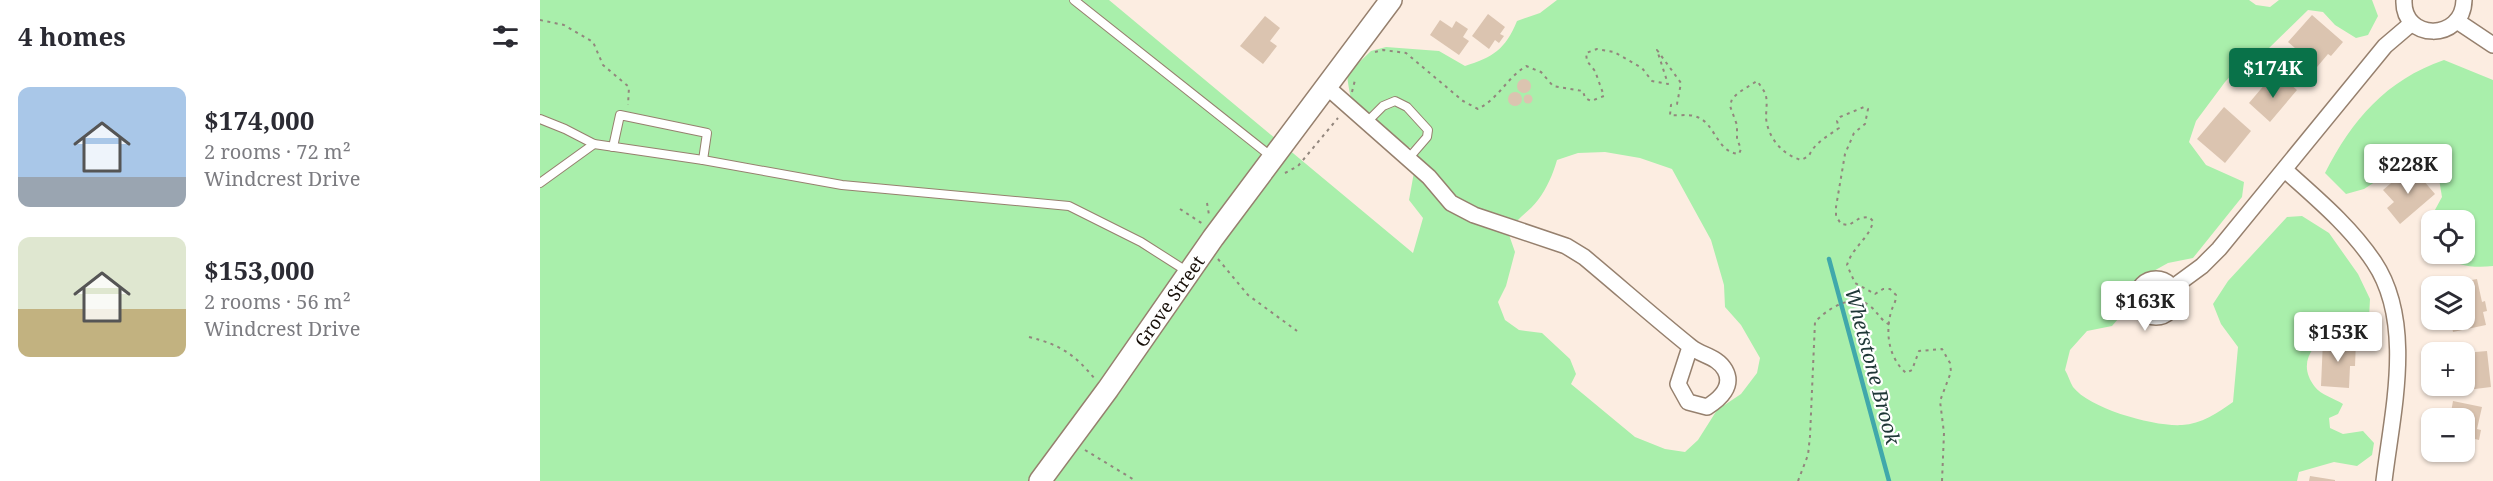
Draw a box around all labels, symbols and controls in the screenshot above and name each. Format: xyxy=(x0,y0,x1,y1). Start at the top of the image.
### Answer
text: 4 homes xyxy=(18,18,126,54)
icon: filters xyxy=(489,20,522,53)
pin: $174K xyxy=(2231,48,2315,99)
text: $174K xyxy=(2243,54,2303,81)
text: $174,000 xyxy=(204,102,314,138)
icon: home xyxy=(66,111,138,183)
text: 2 rooms · 72 m² xyxy=(204,138,351,165)
pin: $228K xyxy=(2366,144,2450,195)
text: $228K xyxy=(2378,150,2438,177)
text: Windcrest Drive xyxy=(204,165,360,192)
map controls xyxy=(2421,210,2475,462)
button: locate xyxy=(2421,210,2475,264)
street label: Grove Street xyxy=(1129,250,1209,352)
text: $153,000 xyxy=(204,252,314,288)
icon: home xyxy=(66,261,138,333)
button: layers xyxy=(2421,276,2475,330)
pin: $163K xyxy=(2103,281,2187,332)
water label: Whetstone Brook xyxy=(1839,284,1907,448)
text: $163K xyxy=(2115,287,2175,314)
text: 2 rooms · 56 m² xyxy=(204,288,351,315)
pin: $153K xyxy=(2296,312,2380,363)
text: Windcrest Drive xyxy=(204,315,360,342)
text: $153K xyxy=(2308,318,2368,345)
button: + xyxy=(2421,342,2475,396)
button: − xyxy=(2421,408,2475,462)

